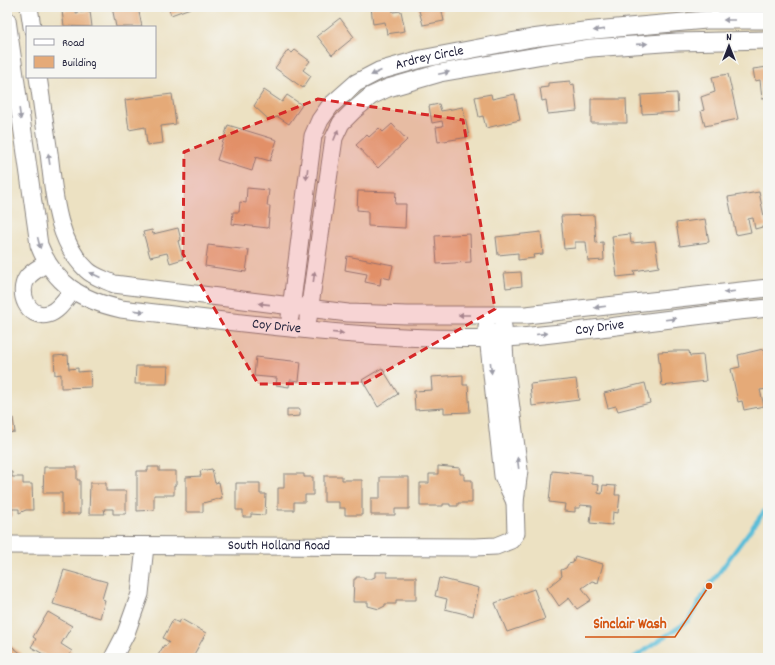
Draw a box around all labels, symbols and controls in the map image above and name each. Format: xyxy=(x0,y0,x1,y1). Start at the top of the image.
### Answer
one-way arrow xyxy=(722,17,735,23)
legend xyxy=(26,26,156,78)
one-way arrow xyxy=(593,26,606,33)
north arrow xyxy=(709,26,749,66)
text: N xyxy=(726,30,732,46)
text: Road xyxy=(62,35,84,52)
street label: Ardrey Circle xyxy=(393,41,465,76)
one-way arrow xyxy=(636,41,648,48)
text: Building xyxy=(62,55,97,72)
one-way arrow xyxy=(370,69,382,76)
one-way arrow xyxy=(438,69,450,75)
one-way arrow xyxy=(17,108,23,120)
one-way arrow xyxy=(333,129,339,141)
one-way arrow xyxy=(46,153,52,165)
one-way arrow xyxy=(304,168,311,180)
one-way arrow xyxy=(36,237,42,249)
one-way arrow xyxy=(311,271,317,283)
one-way arrow xyxy=(90,272,101,278)
one-way arrow xyxy=(723,289,735,295)
one-way arrow xyxy=(258,300,270,307)
one-way arrow xyxy=(594,304,606,310)
one-way arrow xyxy=(133,308,145,314)
one-way arrow xyxy=(457,312,470,318)
street label: Coy Drive xyxy=(251,314,302,339)
street label: Coy Drive xyxy=(574,315,625,341)
one-way arrow xyxy=(665,316,678,322)
one-way arrow xyxy=(332,329,344,336)
one-way arrow xyxy=(536,331,548,337)
one-way arrow xyxy=(488,362,494,374)
one-way arrow xyxy=(515,457,521,469)
street label: South Holland Road xyxy=(228,536,330,556)
callout: Sinclair Wash xyxy=(585,610,675,637)
text: Sinclair Wash xyxy=(593,614,667,636)

